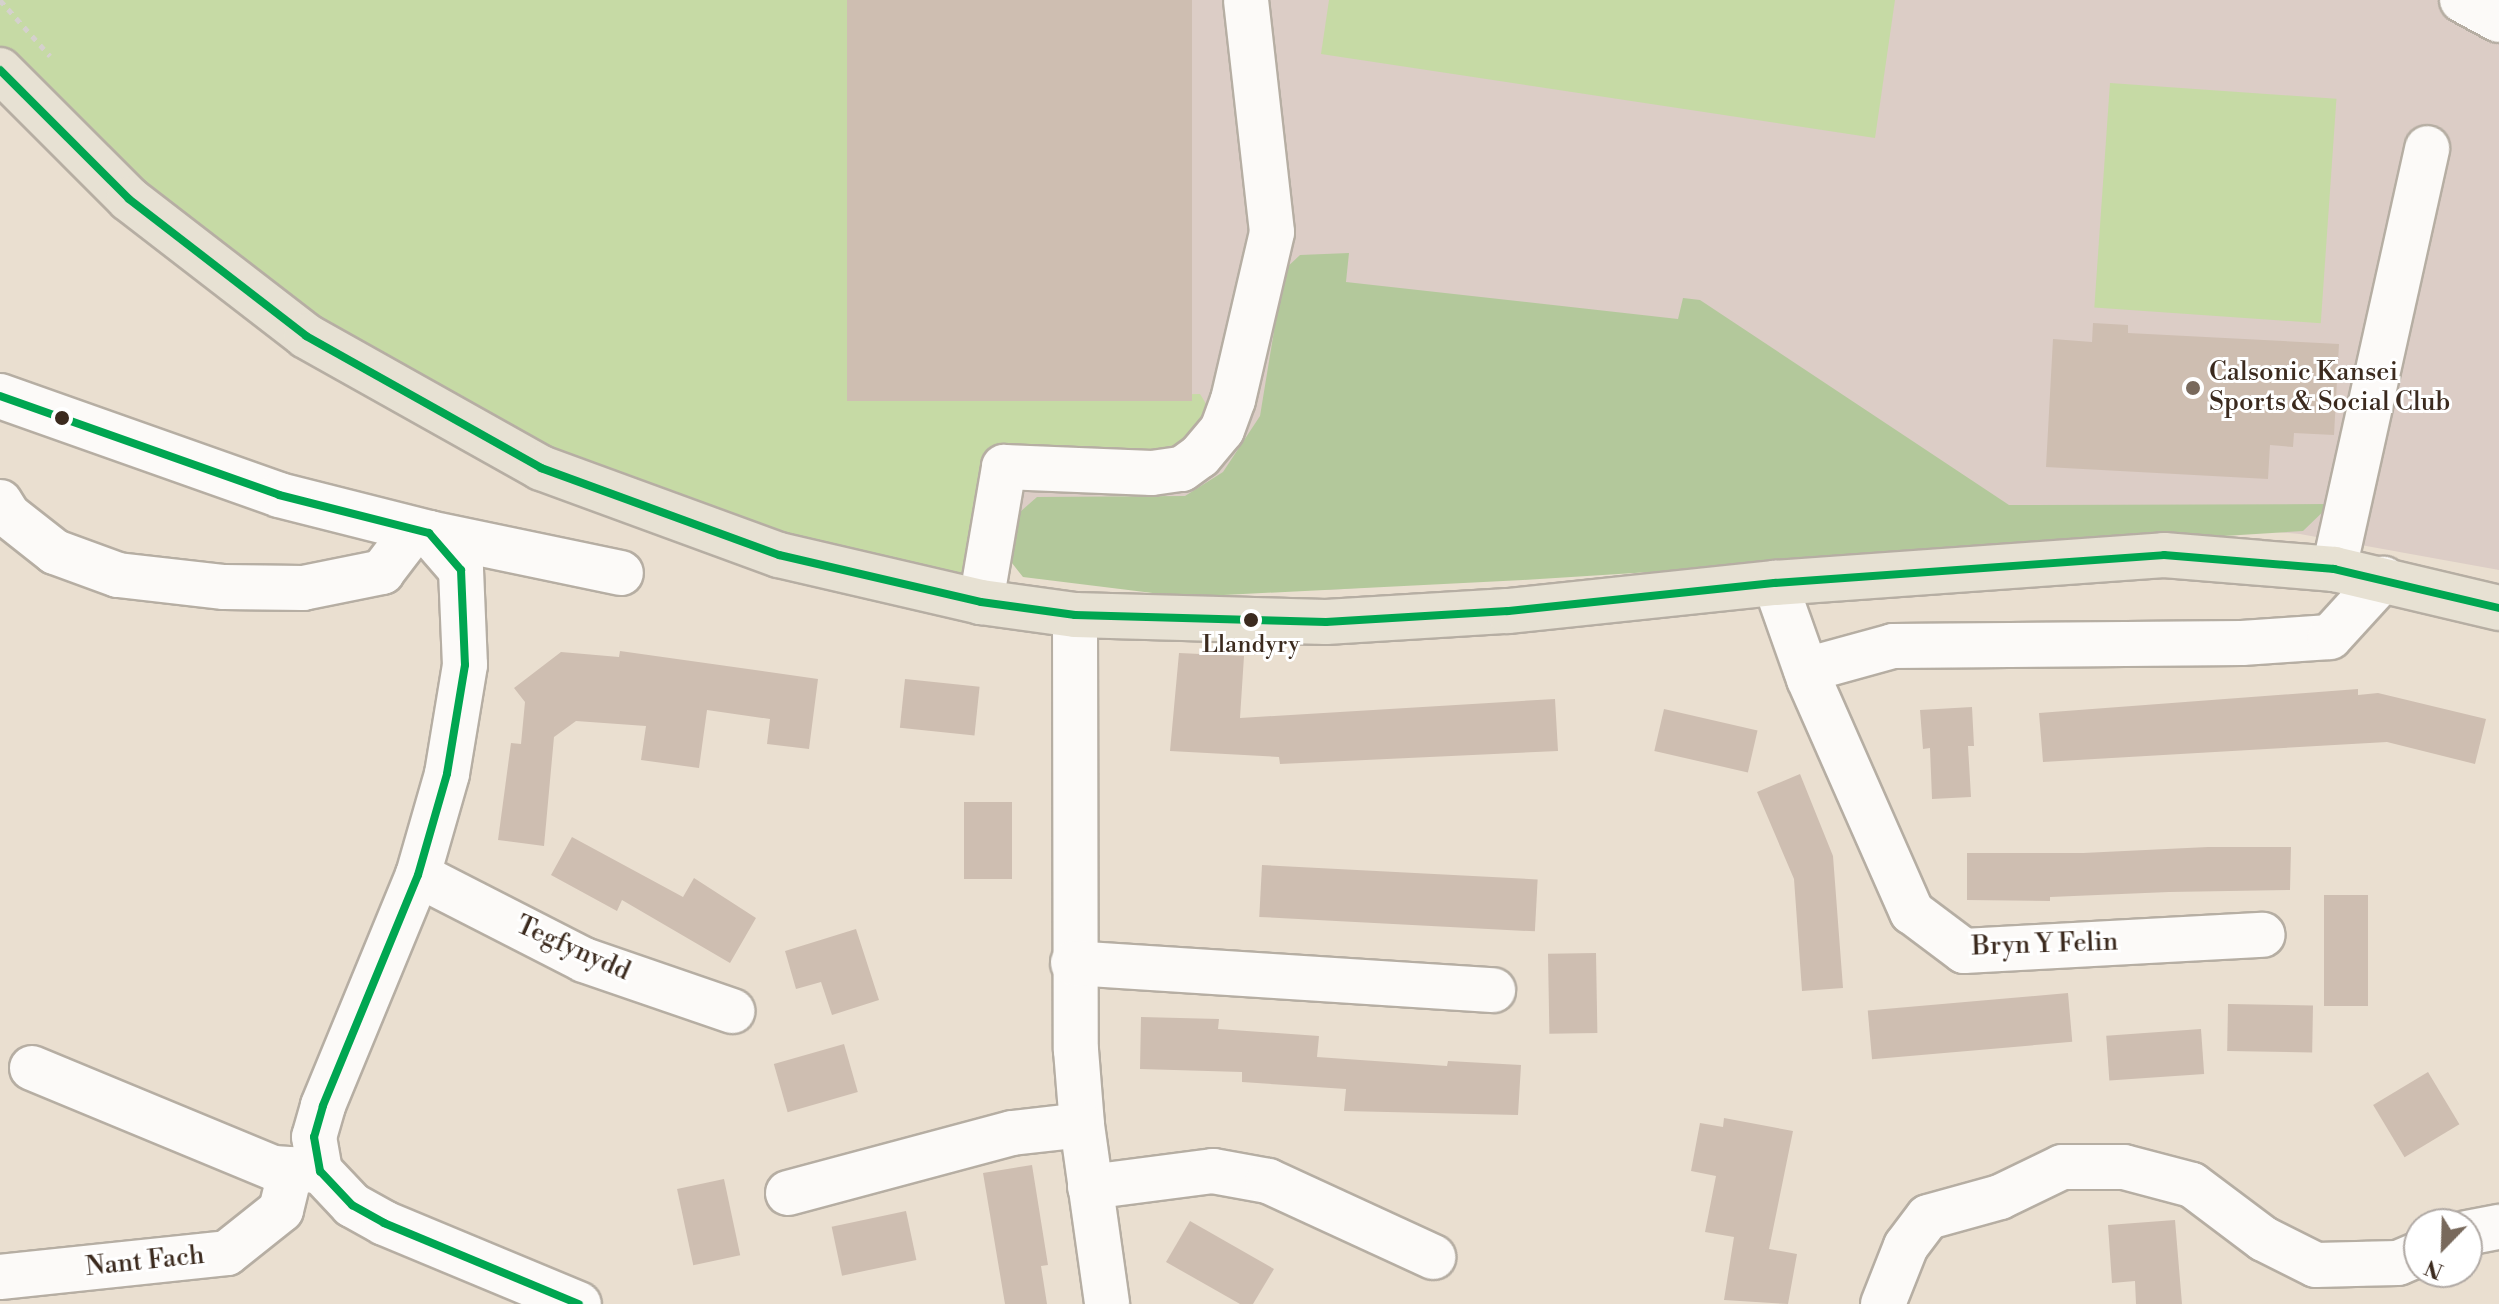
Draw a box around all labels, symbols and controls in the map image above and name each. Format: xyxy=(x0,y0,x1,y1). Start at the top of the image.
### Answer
place label: Calsonic Kansei Sports & Social Club xyxy=(2209,357,2450,418)
marker: Calsonic Kansei Sports & Social Club xyxy=(2184,379,2202,397)
unlabelled marker xyxy=(54,410,70,426)
marker: Llandyry xyxy=(1243,612,1259,628)
place label: Llandyry xyxy=(1202,632,1300,660)
street label: Tegfynydd xyxy=(511,910,635,988)
street label: Bryn Y Felin xyxy=(1971,927,2119,963)
north arrow xyxy=(2403,1208,2483,1288)
street label: Nant Fach xyxy=(84,1240,206,1284)
text: N xyxy=(2421,1253,2447,1285)

